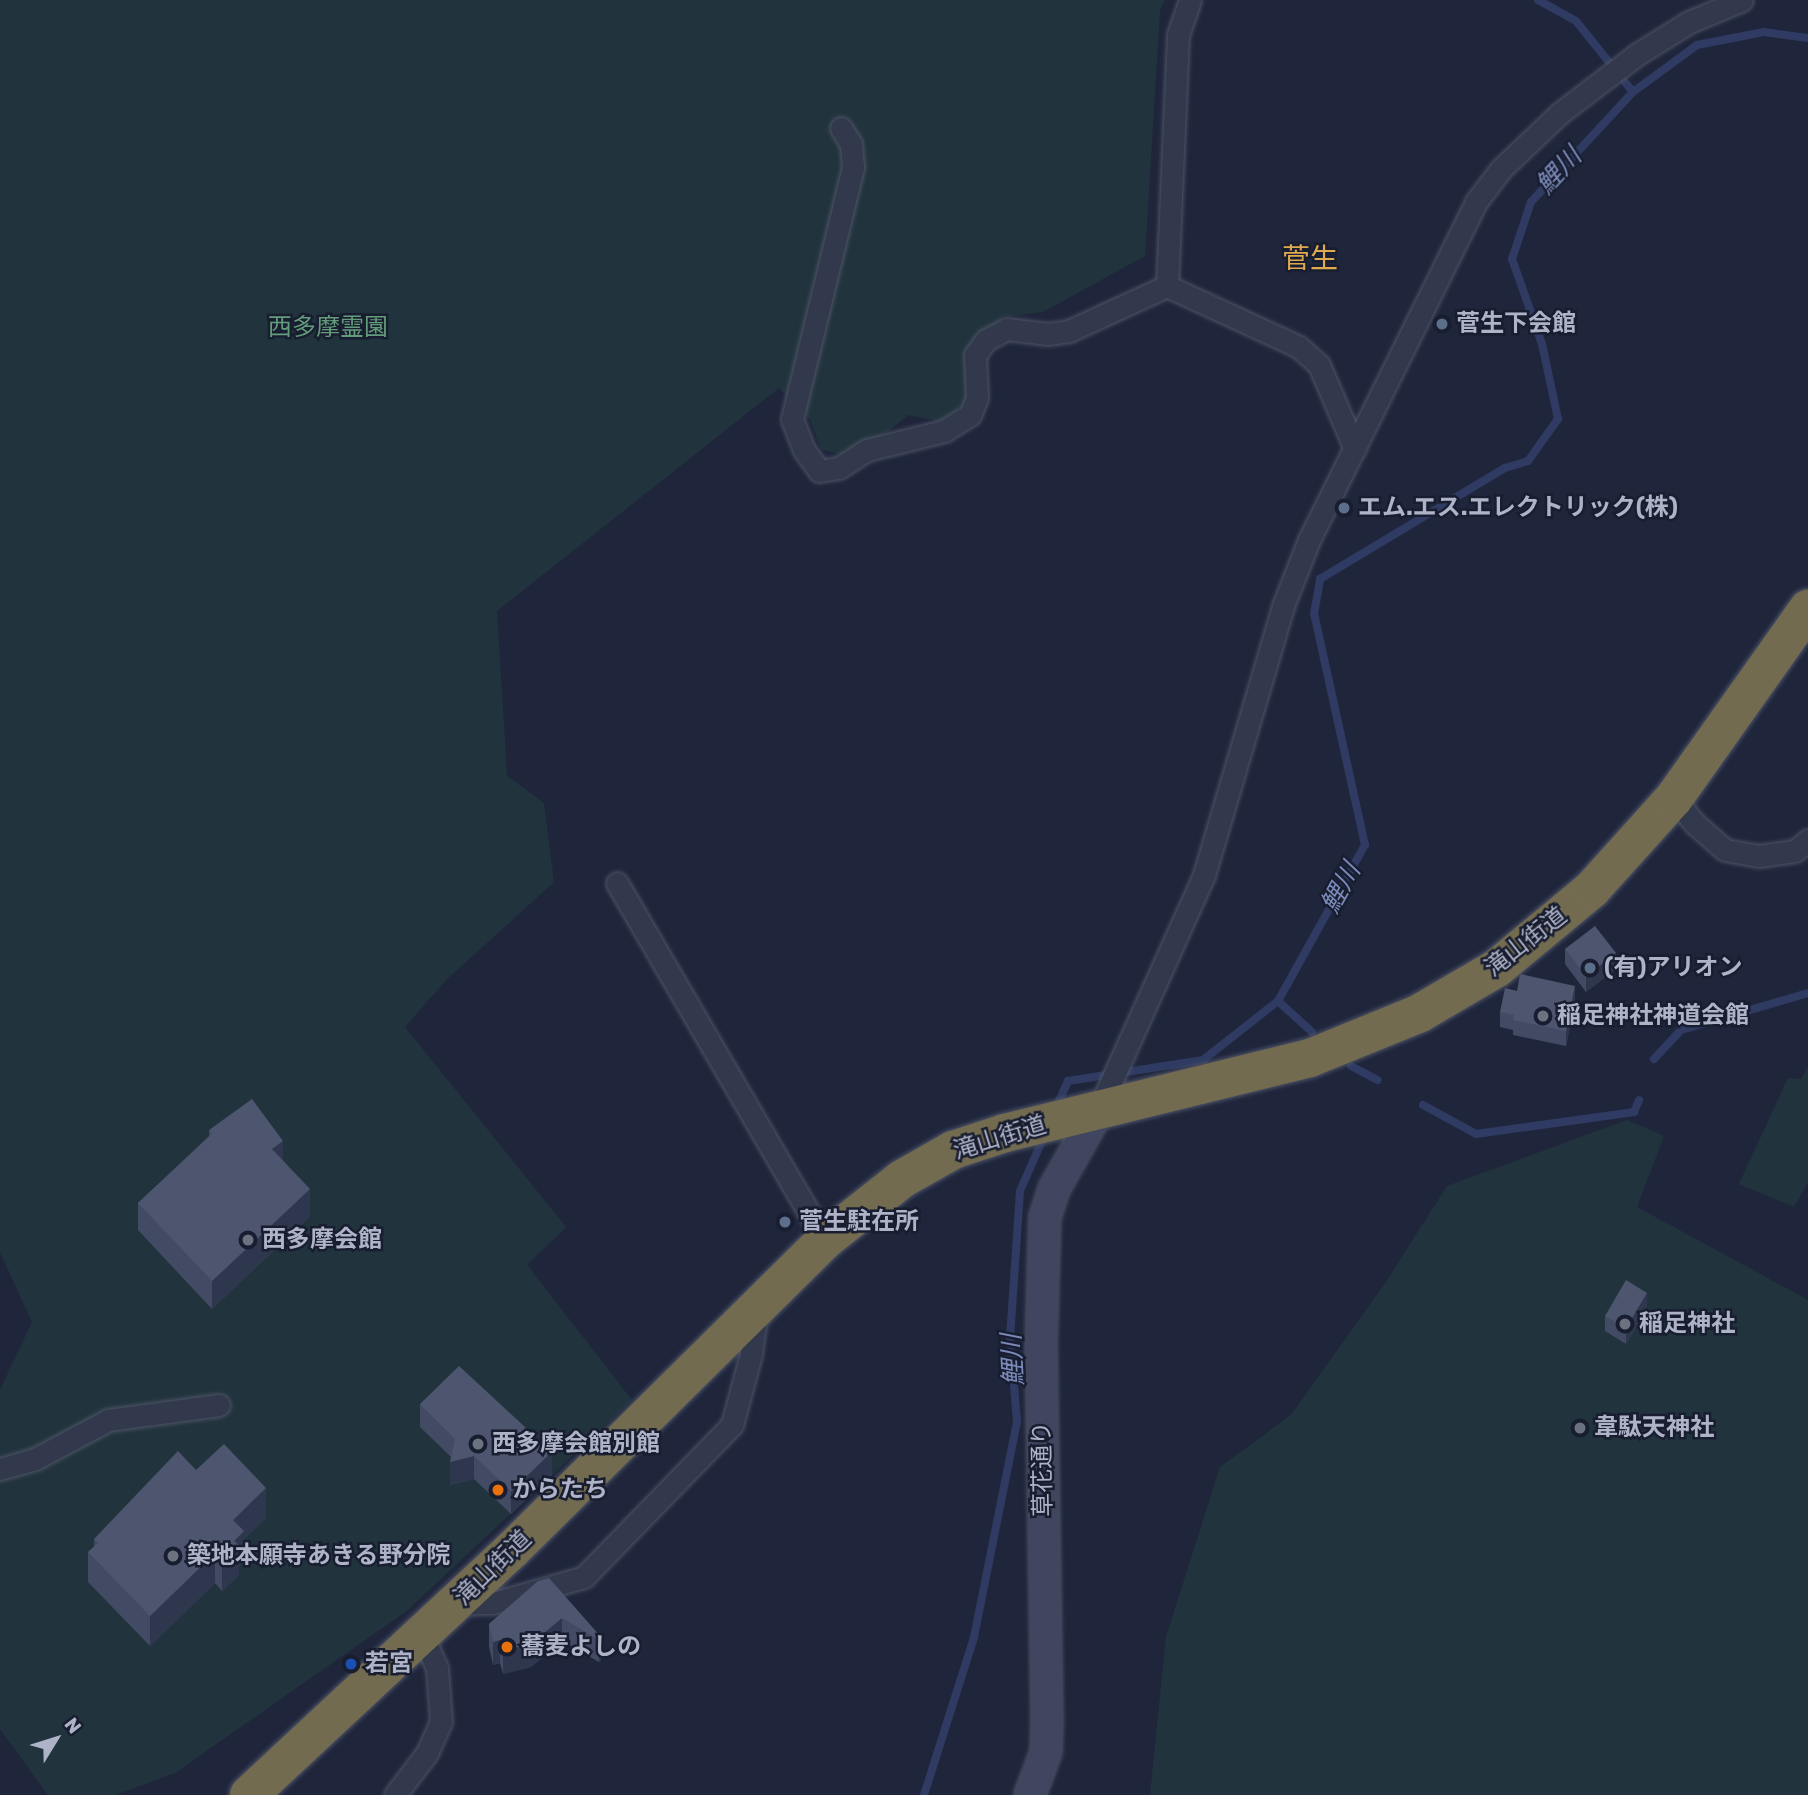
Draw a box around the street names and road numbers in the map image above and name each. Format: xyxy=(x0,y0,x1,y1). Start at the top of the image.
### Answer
street label: 滝山街道 xyxy=(1479,901,1573,983)
street label: 滝山街道 xyxy=(950,1110,1050,1166)
street label: 草花通り xyxy=(1028,1421,1058,1517)
street label: 滝山街道 xyxy=(448,1524,538,1612)

